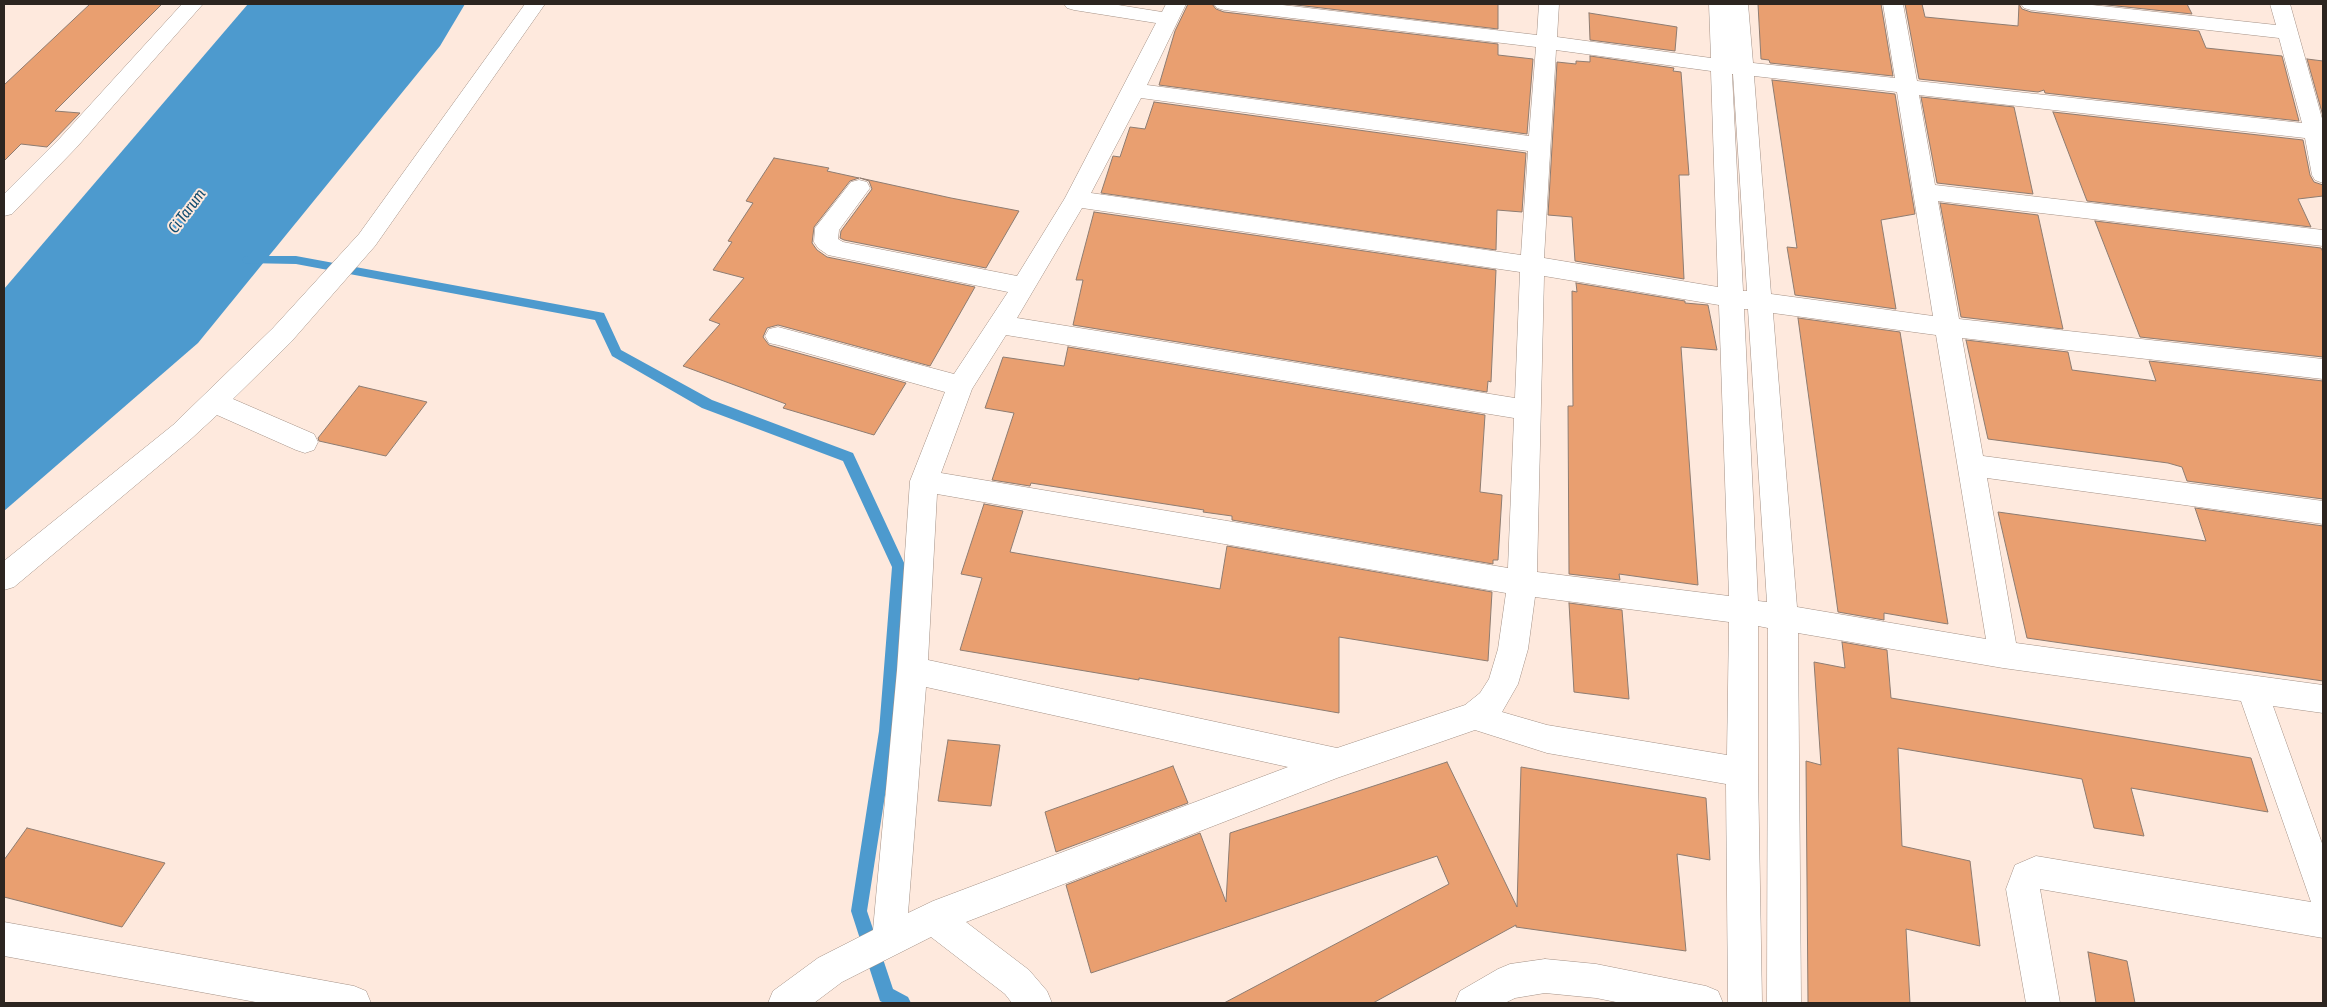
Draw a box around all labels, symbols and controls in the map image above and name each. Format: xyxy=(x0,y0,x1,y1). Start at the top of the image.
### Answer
water label: Ci Tarum xyxy=(164,185,210,237)

